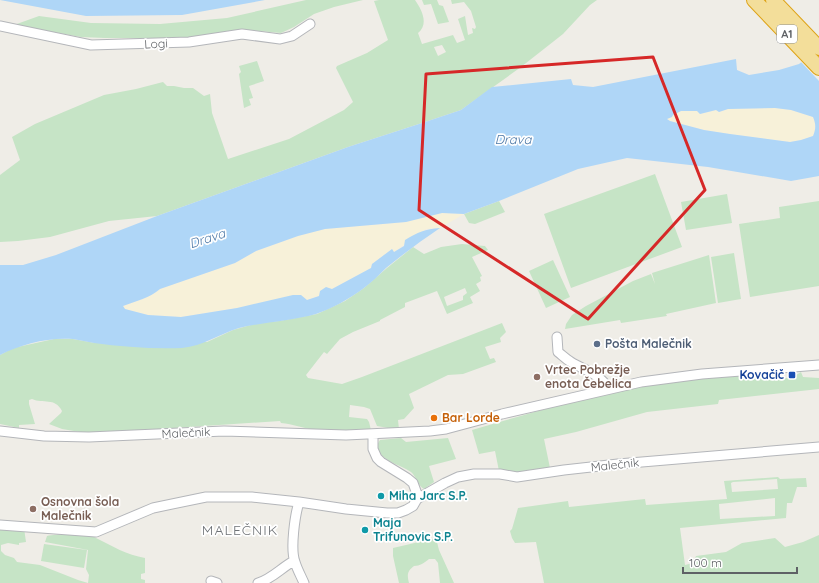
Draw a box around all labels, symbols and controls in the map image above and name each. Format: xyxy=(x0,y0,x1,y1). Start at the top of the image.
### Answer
road number: A1 xyxy=(777,25,797,43)
street label: Logi xyxy=(144,35,168,52)
water label: Drava xyxy=(495,131,532,147)
water label: Drava xyxy=(187,224,228,251)
place label: Pošta Malečnik xyxy=(605,336,692,351)
marker: Pošta Malečnik xyxy=(592,339,602,349)
place label: Vrtec Pobrežje enota Čebelica xyxy=(545,362,632,391)
place label: Kovačič xyxy=(739,367,784,382)
marker: Kovačič xyxy=(787,370,797,380)
marker: Vrtec Pobrežje enota Čebelica xyxy=(532,372,542,382)
place label: Bar Lorde xyxy=(442,410,500,425)
marker: Bar Lorde xyxy=(429,413,439,423)
street label: Malečnik xyxy=(161,424,211,441)
street label: Malečnik xyxy=(590,454,640,475)
place label: Miha Jarc S.P. xyxy=(389,488,467,503)
marker: Miha Jarc S.P. xyxy=(376,491,386,501)
place label: Osnovna šola Malečnik xyxy=(41,494,119,523)
marker: Osnovna šola Malečnik xyxy=(28,504,38,514)
place label: Maja Trifunovic S.P. xyxy=(373,515,453,544)
district label: MALEČNIK xyxy=(202,521,278,539)
marker: Maja Trifunovic S.P. xyxy=(360,525,370,535)
scale bar xyxy=(683,549,797,575)
text: 100 m xyxy=(689,555,722,570)

